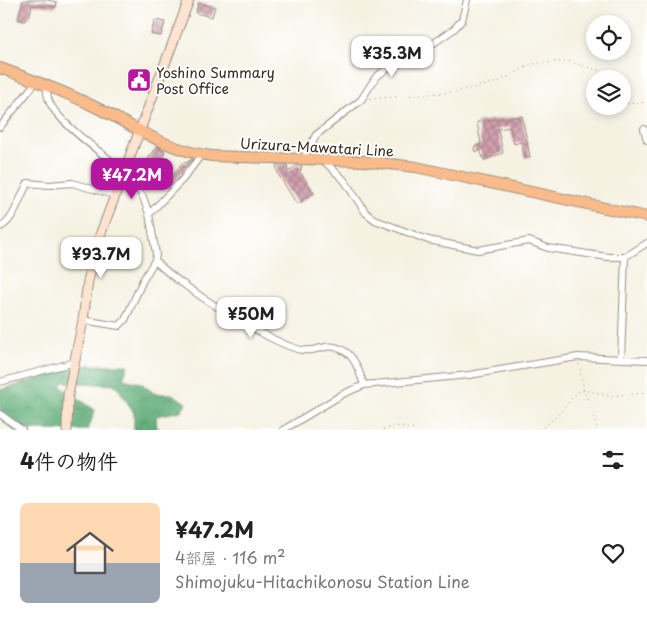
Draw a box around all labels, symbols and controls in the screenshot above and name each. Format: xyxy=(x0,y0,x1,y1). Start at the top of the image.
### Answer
map controls xyxy=(586,15,631,115)
button: locate xyxy=(586,15,631,60)
pin: ¥35.3M xyxy=(351,36,433,78)
text: ¥35.3M xyxy=(362,40,422,64)
place label: Yoshino Summary Post Office xyxy=(156,62,275,99)
public building icon: Yoshino Summary Post Office xyxy=(126,67,152,93)
button: layers xyxy=(586,70,631,115)
street label: Urizura-Mawatari Line xyxy=(240,132,395,162)
pin: ¥47.2M xyxy=(91,158,173,200)
text: ¥47.2M xyxy=(102,162,162,186)
pin: ¥93.7M xyxy=(60,236,142,279)
text: ¥93.7M xyxy=(72,241,130,265)
pin: ¥50M xyxy=(221,296,281,339)
text: ¥50M xyxy=(228,301,274,325)
text: 4件の物件 xyxy=(20,444,118,476)
icon: filters xyxy=(599,446,627,474)
text: ¥47.2M xyxy=(175,513,254,545)
icon: home xyxy=(60,523,120,583)
icon: heart xyxy=(599,539,627,567)
text: 4部屋 · 116 m² xyxy=(175,545,286,569)
text: Shimojuku-Hitachikonosu Station Line xyxy=(175,569,470,593)

